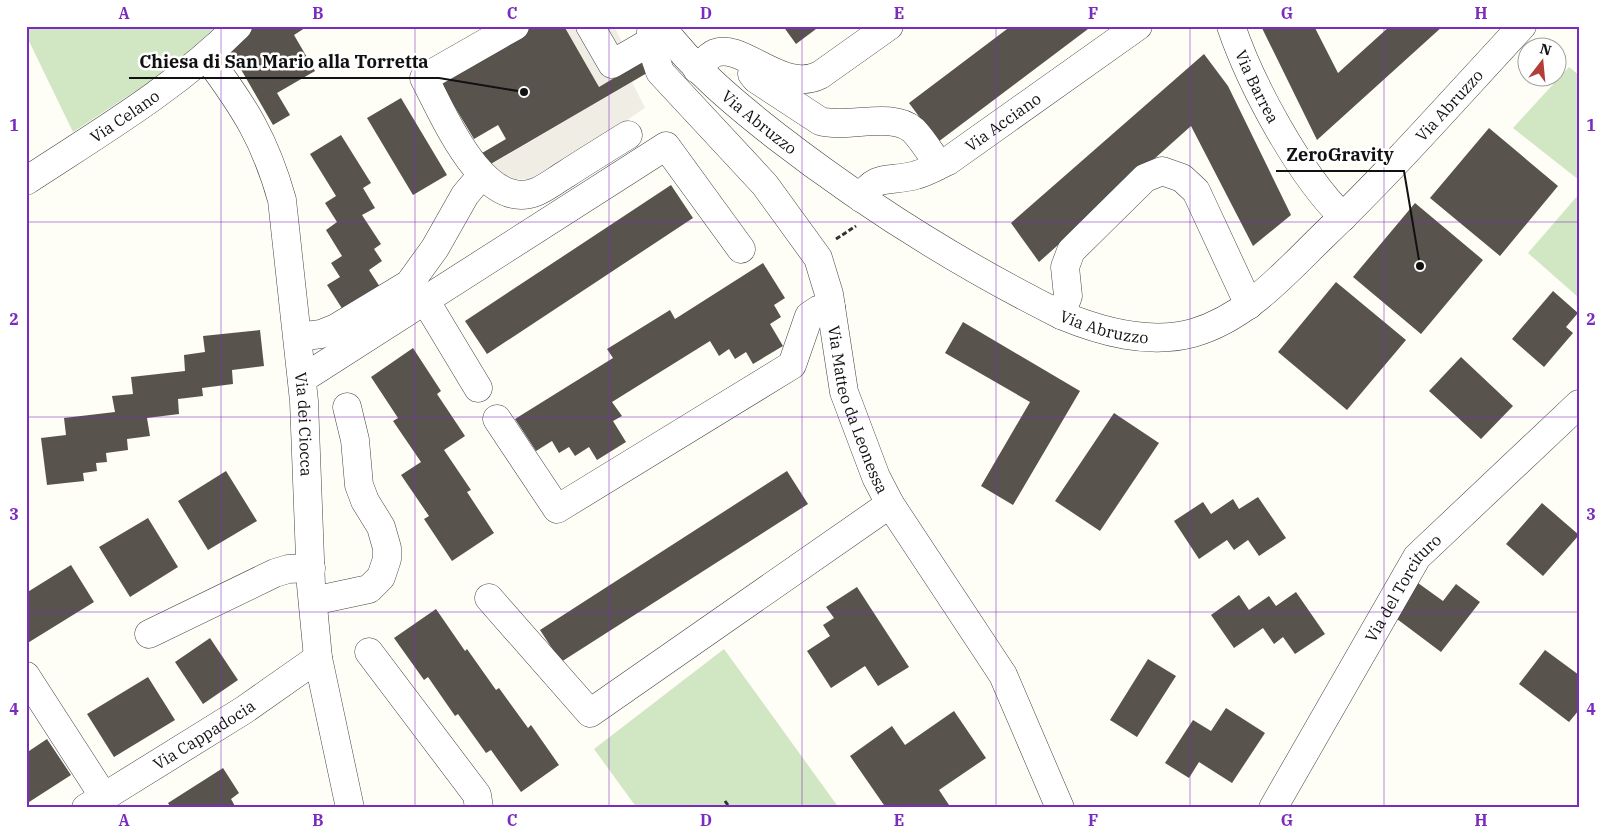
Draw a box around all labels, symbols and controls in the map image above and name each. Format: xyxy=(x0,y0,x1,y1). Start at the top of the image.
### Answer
text: A xyxy=(118,3,130,23)
text: B xyxy=(312,3,324,23)
text: C xyxy=(507,3,517,23)
text: D xyxy=(700,3,712,23)
text: E xyxy=(894,3,904,23)
text: F xyxy=(1088,3,1098,23)
text: G xyxy=(1281,3,1293,23)
text: H xyxy=(1475,3,1488,23)
north arrow xyxy=(1518,38,1568,88)
text: N xyxy=(1538,39,1553,60)
callout: Chiesa di San Mario alla Torretta xyxy=(129,45,439,78)
street label: Via Barrea xyxy=(1231,47,1284,127)
text: Chiesa di San Mario alla Torretta xyxy=(139,50,429,73)
street label: Via Abruzzo xyxy=(1411,65,1487,145)
street label: Via Celano xyxy=(86,86,163,147)
street label: Via Abruzzo xyxy=(718,86,801,158)
street label: Via Acciano xyxy=(961,88,1045,156)
text: 1 xyxy=(9,115,19,135)
text: 1 xyxy=(1586,115,1596,135)
callout: ZeroGravity xyxy=(1276,138,1404,171)
text: ZeroGravity xyxy=(1286,143,1394,166)
street label: Via Abruzzo xyxy=(1057,306,1149,347)
text: 2 xyxy=(9,309,19,329)
text: 2 xyxy=(1586,309,1596,329)
street label: Via Matteo da Leonessa xyxy=(824,324,893,497)
street label: Via dei Ciocca xyxy=(291,371,317,477)
text: 3 xyxy=(9,504,19,524)
text: 3 xyxy=(1586,504,1596,524)
street label: Via del Torcituro xyxy=(1360,530,1445,645)
street label: Via Cappadocia xyxy=(149,695,259,774)
text: 4 xyxy=(9,699,19,719)
text: 4 xyxy=(1586,699,1596,719)
text: A xyxy=(118,810,130,830)
text: B xyxy=(312,810,324,830)
text: C xyxy=(507,810,517,830)
text: D xyxy=(700,810,712,830)
text: E xyxy=(894,810,904,830)
text: F xyxy=(1088,810,1098,830)
text: G xyxy=(1281,810,1293,830)
text: H xyxy=(1475,810,1488,830)

